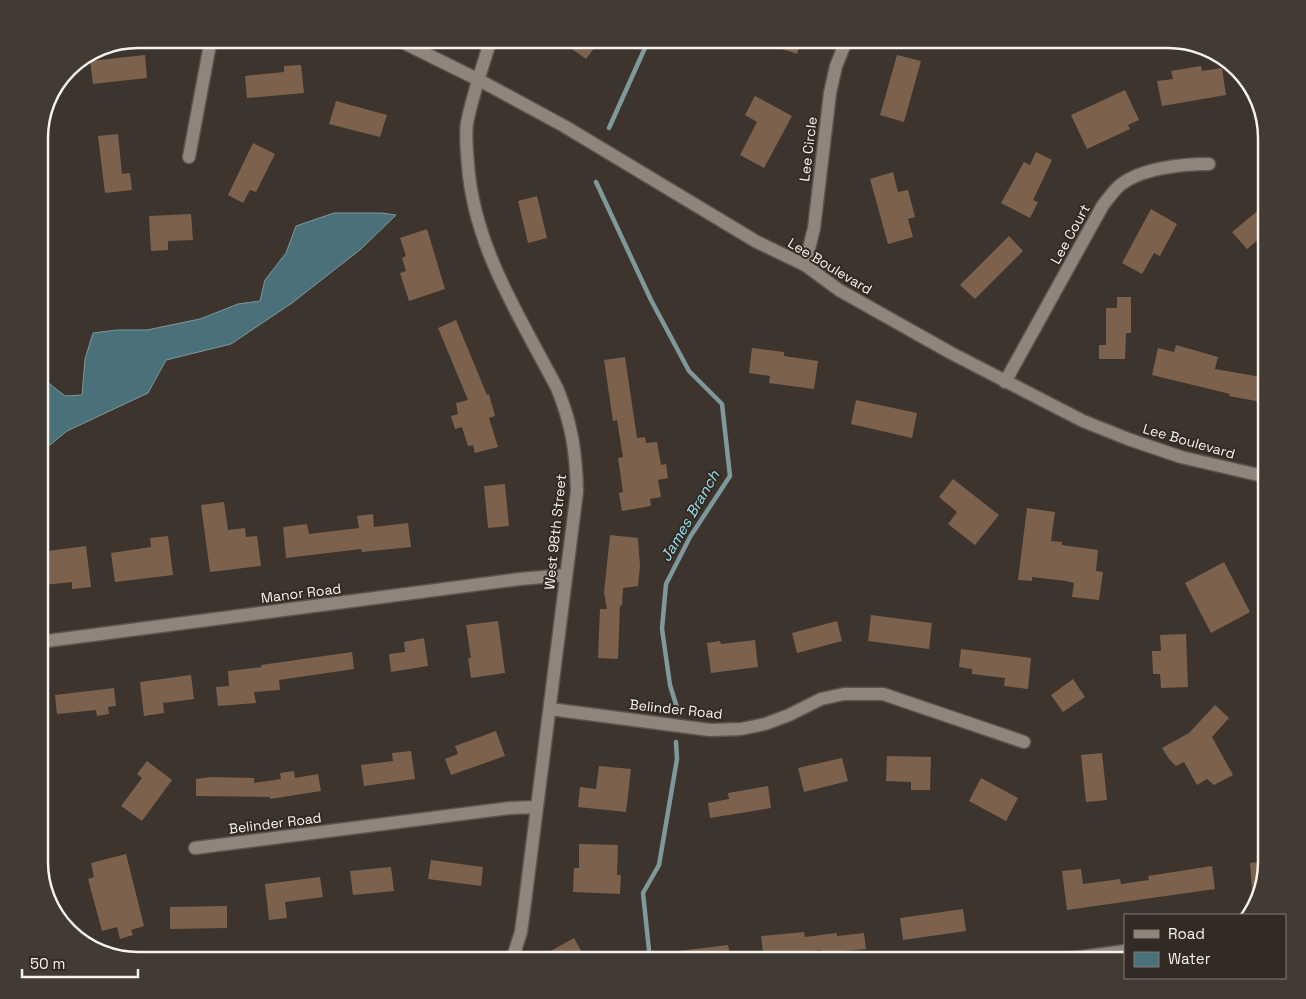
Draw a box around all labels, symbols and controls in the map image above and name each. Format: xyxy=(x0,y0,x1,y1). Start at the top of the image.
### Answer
street label: Lee Circle xyxy=(795,115,821,183)
street label: Lee Court xyxy=(1046,201,1094,267)
street label: Lee Boulevard xyxy=(785,234,875,298)
street label: Lee Boulevard xyxy=(1141,419,1237,463)
water label: James Branch xyxy=(656,466,724,565)
street label: West 98th Street xyxy=(540,473,570,591)
street label: Manor Road xyxy=(260,579,342,607)
street label: Belinder Road xyxy=(629,695,723,723)
street label: Belinder Road xyxy=(227,808,323,838)
legend xyxy=(1124,914,1286,979)
text: Road xyxy=(1168,924,1205,943)
scale bar xyxy=(22,946,139,978)
text: Water xyxy=(1168,949,1211,968)
text: 50 m xyxy=(30,954,65,973)

